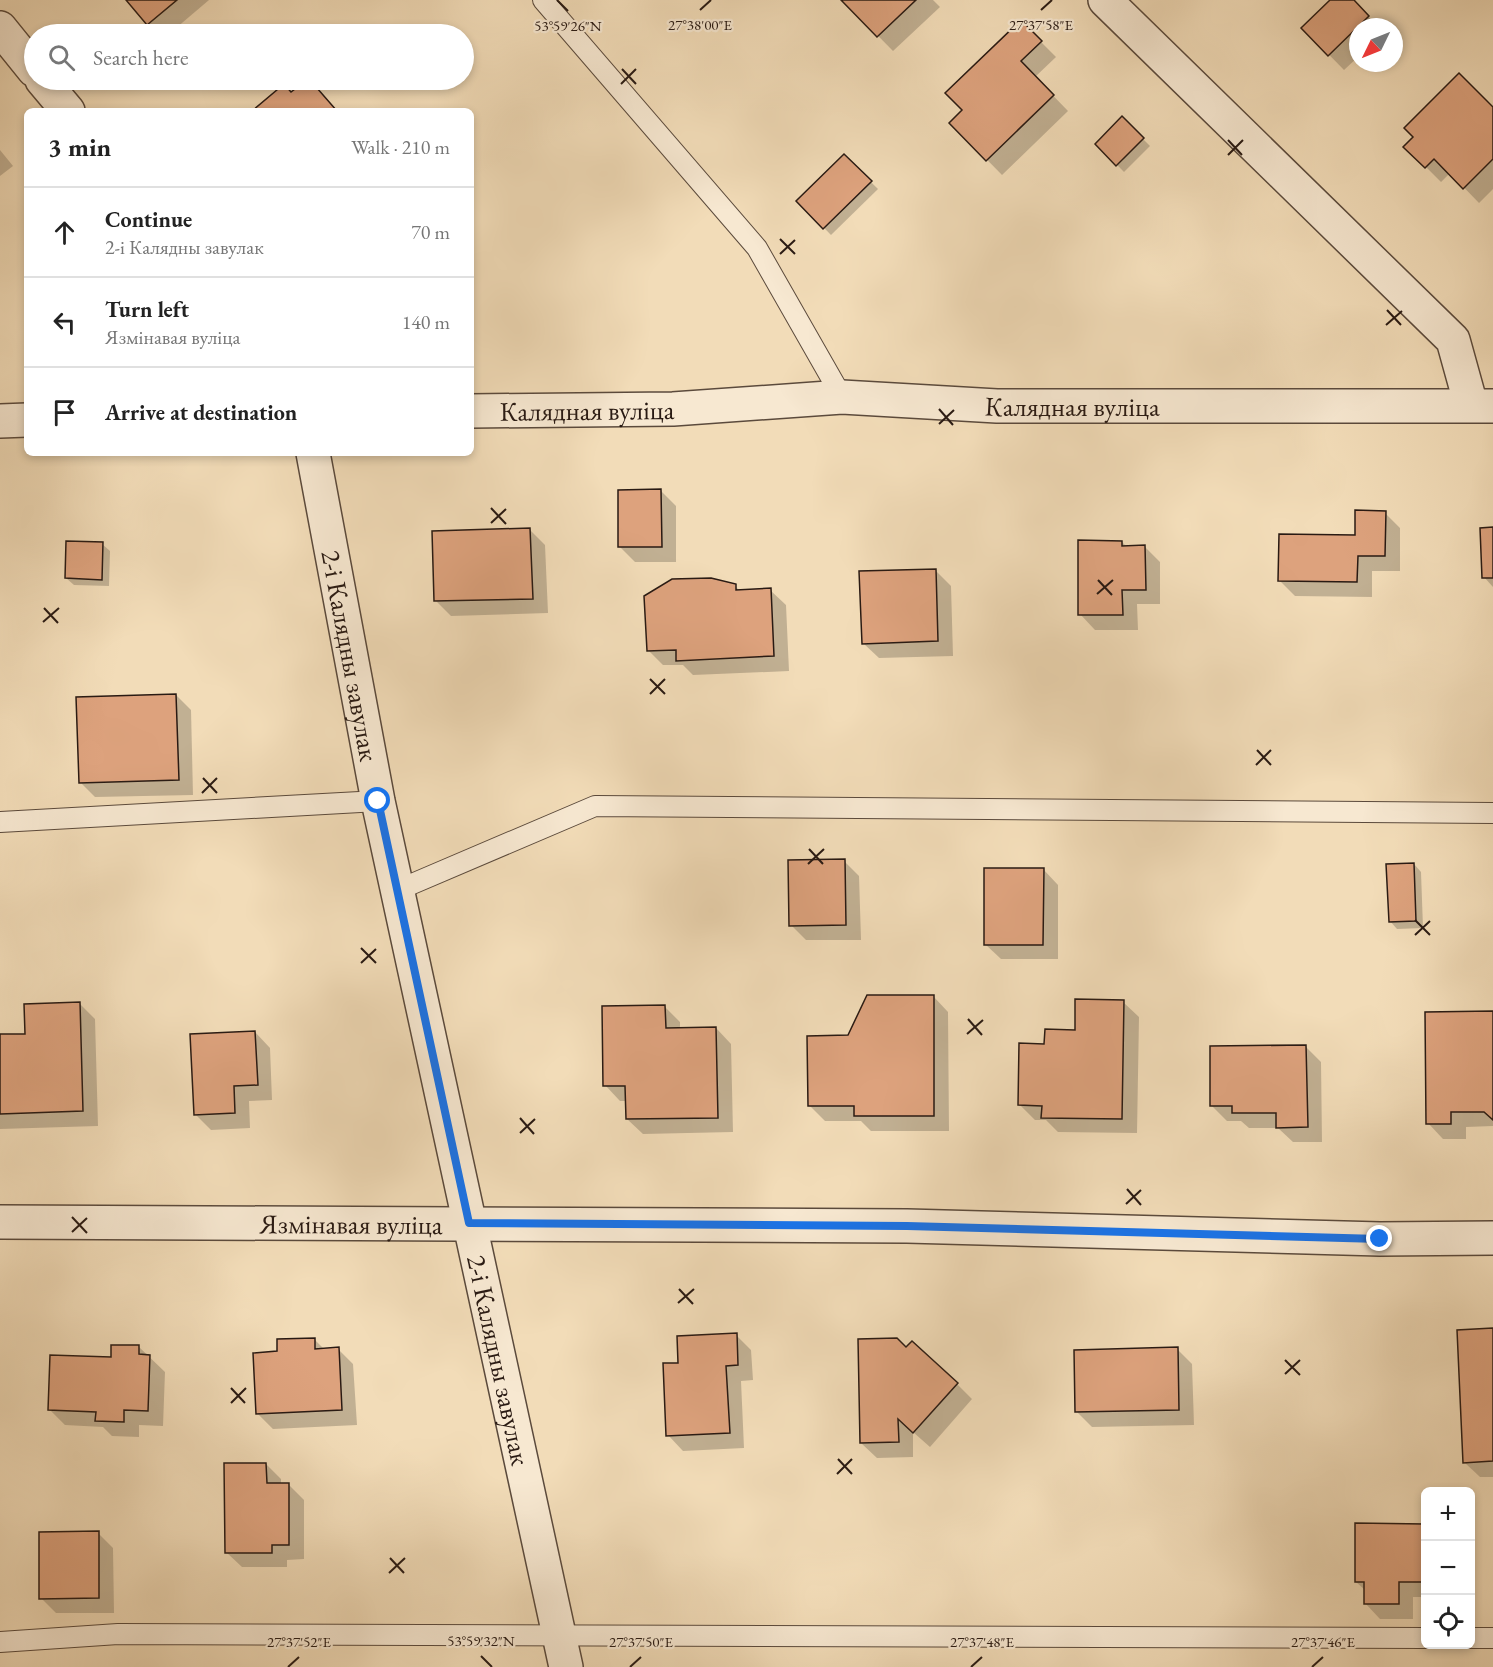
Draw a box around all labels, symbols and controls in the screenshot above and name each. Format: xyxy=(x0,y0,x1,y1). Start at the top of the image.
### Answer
text: 27°38'00"E xyxy=(668,15,733,34)
text: 27°37'58"E xyxy=(1009,15,1074,34)
text: 53°59'26"N xyxy=(534,16,602,35)
north arrow xyxy=(1349,18,1403,72)
search box xyxy=(24,24,474,90)
icon: search xyxy=(45,41,78,74)
text: Search here xyxy=(93,43,188,72)
text: 3 min xyxy=(48,130,111,164)
text: Walk · 210 m xyxy=(351,134,450,160)
text: Continue xyxy=(105,205,192,234)
icon: ahead xyxy=(48,216,81,249)
text: 70 m xyxy=(411,219,450,245)
text: 2-і Калядны завулак xyxy=(105,234,264,260)
text: Turn left xyxy=(105,295,189,324)
icon: left xyxy=(48,306,81,339)
text: 140 m xyxy=(402,309,450,335)
text: Язмінавая вуліца xyxy=(105,324,240,350)
street label: Калядная вуліца xyxy=(984,388,1160,424)
street label: Калядная вуліца xyxy=(499,391,675,428)
icon: arrive xyxy=(48,396,81,429)
text: Arrive at destination xyxy=(105,398,297,427)
street label: 2-і Калядны завулак xyxy=(314,547,388,764)
route start xyxy=(364,787,390,813)
street label: Язмінавая вуліца xyxy=(258,1206,443,1241)
route end xyxy=(1366,1225,1392,1251)
street label: 2-і Калядны завулак xyxy=(460,1251,539,1469)
map controls xyxy=(1421,1487,1475,1649)
button: + xyxy=(1421,1487,1475,1541)
button: − xyxy=(1421,1541,1475,1595)
button: locate xyxy=(1421,1595,1475,1649)
text: 53°59'32"N xyxy=(447,1631,515,1650)
text: 27°37'52"E xyxy=(267,1632,332,1651)
text: 27°37'50"E xyxy=(609,1632,674,1651)
text: 27°37'48"E xyxy=(950,1632,1015,1651)
text: 27°37'46"E xyxy=(1291,1632,1356,1651)

